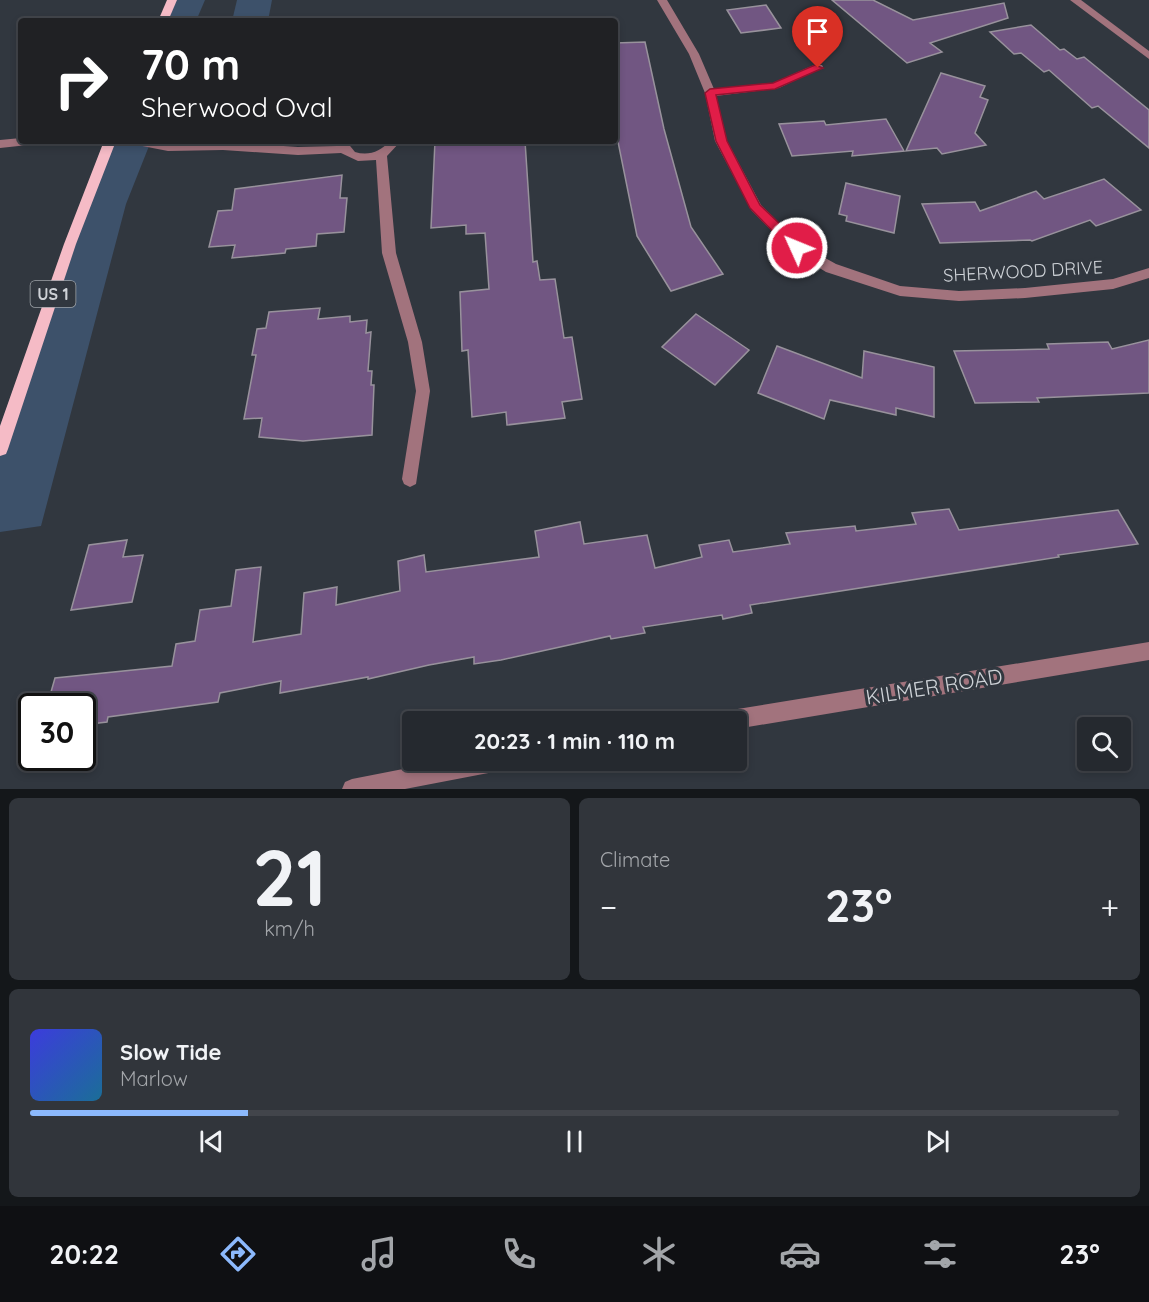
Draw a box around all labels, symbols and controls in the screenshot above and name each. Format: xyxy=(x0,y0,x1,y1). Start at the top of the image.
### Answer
pin xyxy=(792,6,843,68)
icon: arrive xyxy=(801,15,834,48)
text: 70 m xyxy=(141,38,240,91)
icon: right xyxy=(42,42,120,120)
text: Sherwood Oval xyxy=(141,90,333,124)
position arrow xyxy=(765,216,829,280)
street label: SHERWOOD DRIVE xyxy=(943,255,1103,287)
road number: US 1 xyxy=(31,281,76,307)
street label: KILMER ROAD xyxy=(864,662,1004,710)
speed limit sign: 30 xyxy=(18,693,96,771)
map controls xyxy=(1077,717,1131,771)
button: search xyxy=(1077,717,1131,771)
text: 20:23 · 1 min · 110 m xyxy=(474,727,675,755)
text: 21 xyxy=(252,828,327,926)
text: Climate xyxy=(600,847,670,872)
text: 23° xyxy=(825,877,893,933)
text: − xyxy=(600,886,617,927)
text: + xyxy=(1100,886,1119,927)
text: km/h xyxy=(264,916,315,941)
text: Slow Tide xyxy=(120,1038,221,1066)
text: Marlow xyxy=(120,1066,188,1091)
icon: previous xyxy=(195,1125,228,1158)
icon: pause xyxy=(558,1125,591,1158)
icon: next xyxy=(921,1125,954,1158)
icon: directions xyxy=(217,1233,259,1275)
icon: music xyxy=(358,1233,400,1275)
icon: phone xyxy=(498,1233,540,1275)
icon: climate xyxy=(638,1233,680,1275)
icon: car xyxy=(779,1233,821,1275)
icon: filters xyxy=(919,1233,961,1275)
text: 20:22 xyxy=(49,1237,119,1271)
text: 23° xyxy=(1059,1237,1100,1271)

